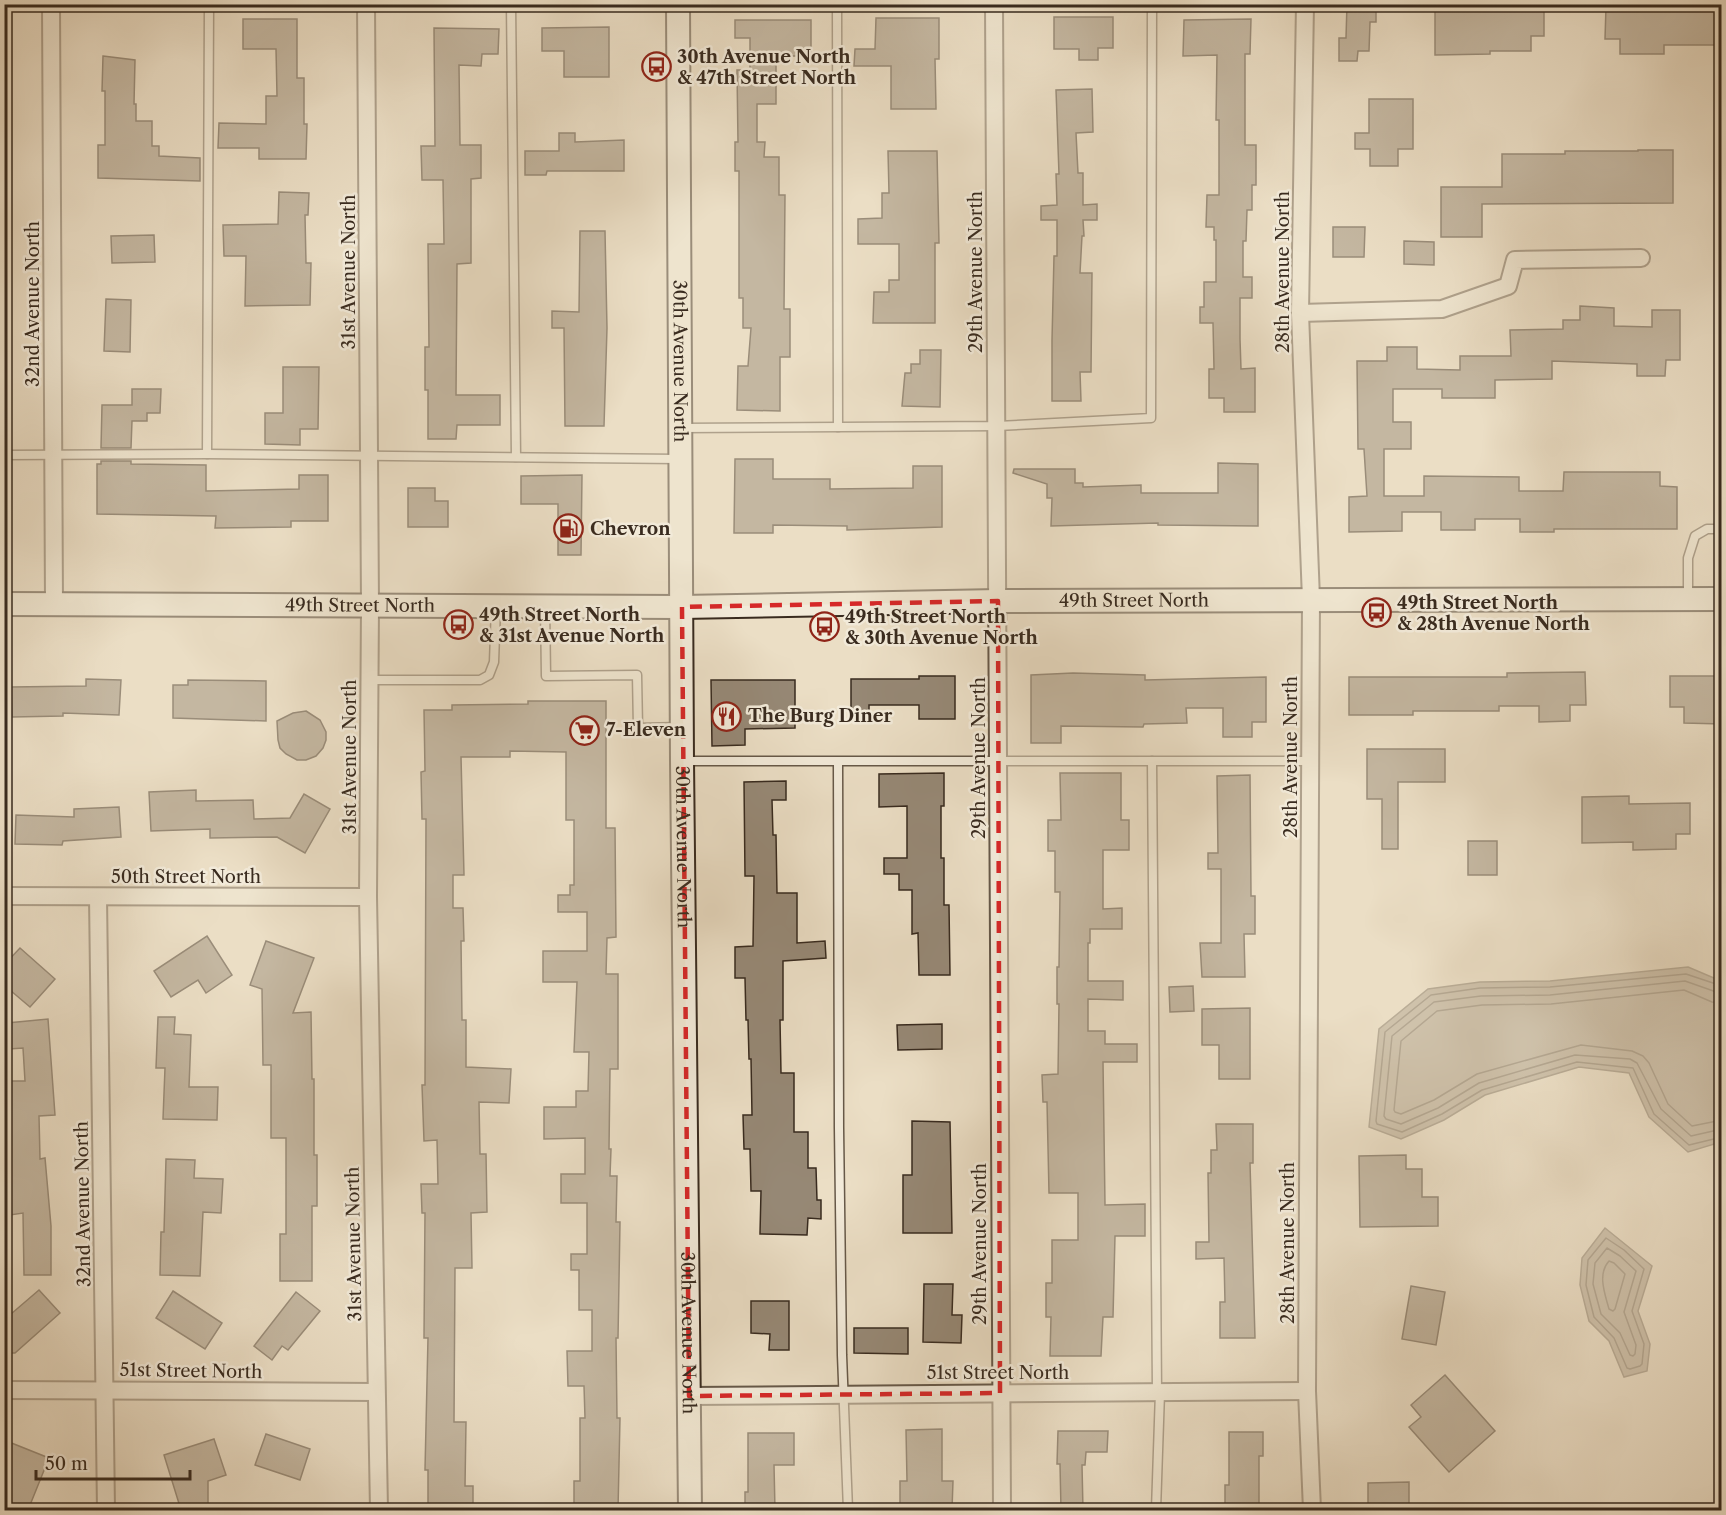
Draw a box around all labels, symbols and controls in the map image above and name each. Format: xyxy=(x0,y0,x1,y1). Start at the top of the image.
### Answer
place label: 30th Avenue North & 47th Street North xyxy=(677,46,857,89)
bus stop icon: 30th Avenue North & 47th Street North xyxy=(640,51,672,83)
street label: 29th Avenue North xyxy=(965,191,987,353)
street label: 28th Avenue North xyxy=(1272,191,1294,353)
street label: 31st Avenue North xyxy=(338,194,360,350)
street label: 32nd Avenue North xyxy=(22,221,44,387)
street label: 30th Avenue North xyxy=(668,280,691,442)
fuel station icon: Chevron xyxy=(553,513,585,545)
place label: Chevron xyxy=(590,518,671,540)
street label: 49th Street North xyxy=(1059,589,1209,612)
place label: 49th Street North & 28th Avenue North xyxy=(1397,592,1591,635)
street label: 49th Street North xyxy=(285,594,435,617)
bus stop icon: 49th Street North & 28th Avenue North xyxy=(1360,597,1392,629)
place label: 49th Street North & 31st Avenue North xyxy=(479,604,665,647)
place label: 49th Street North & 30th Avenue North xyxy=(845,606,1038,649)
bus stop icon: 49th Street North & 31st Avenue North xyxy=(442,609,474,641)
bus stop icon: 49th Street North & 30th Avenue North xyxy=(808,611,840,643)
street label: 28th Avenue North xyxy=(1280,676,1302,838)
street label: 29th Avenue North xyxy=(968,677,990,839)
street label: 31st Avenue North xyxy=(339,679,361,835)
restaurant icon: The Burg Diner xyxy=(711,700,743,732)
place label: The Burg Diner xyxy=(748,705,893,727)
supermarket icon: 7-Eleven xyxy=(569,714,601,746)
place label: 7-Eleven xyxy=(606,719,687,741)
street label: 30th Avenue North xyxy=(671,766,695,928)
street label: 50th Street North xyxy=(111,866,261,888)
street label: 32nd Avenue North xyxy=(71,1121,95,1287)
street label: 28th Avenue North xyxy=(1277,1162,1299,1324)
street label: 29th Avenue North xyxy=(969,1163,991,1325)
street label: 31st Avenue North xyxy=(342,1166,366,1322)
street label: 30th Avenue North xyxy=(676,1252,700,1414)
street label: 51st Street North xyxy=(119,1359,263,1383)
street label: 51st Street North xyxy=(927,1362,1069,1384)
scale bar xyxy=(36,1443,190,1481)
text: 50 m xyxy=(45,1453,88,1475)

